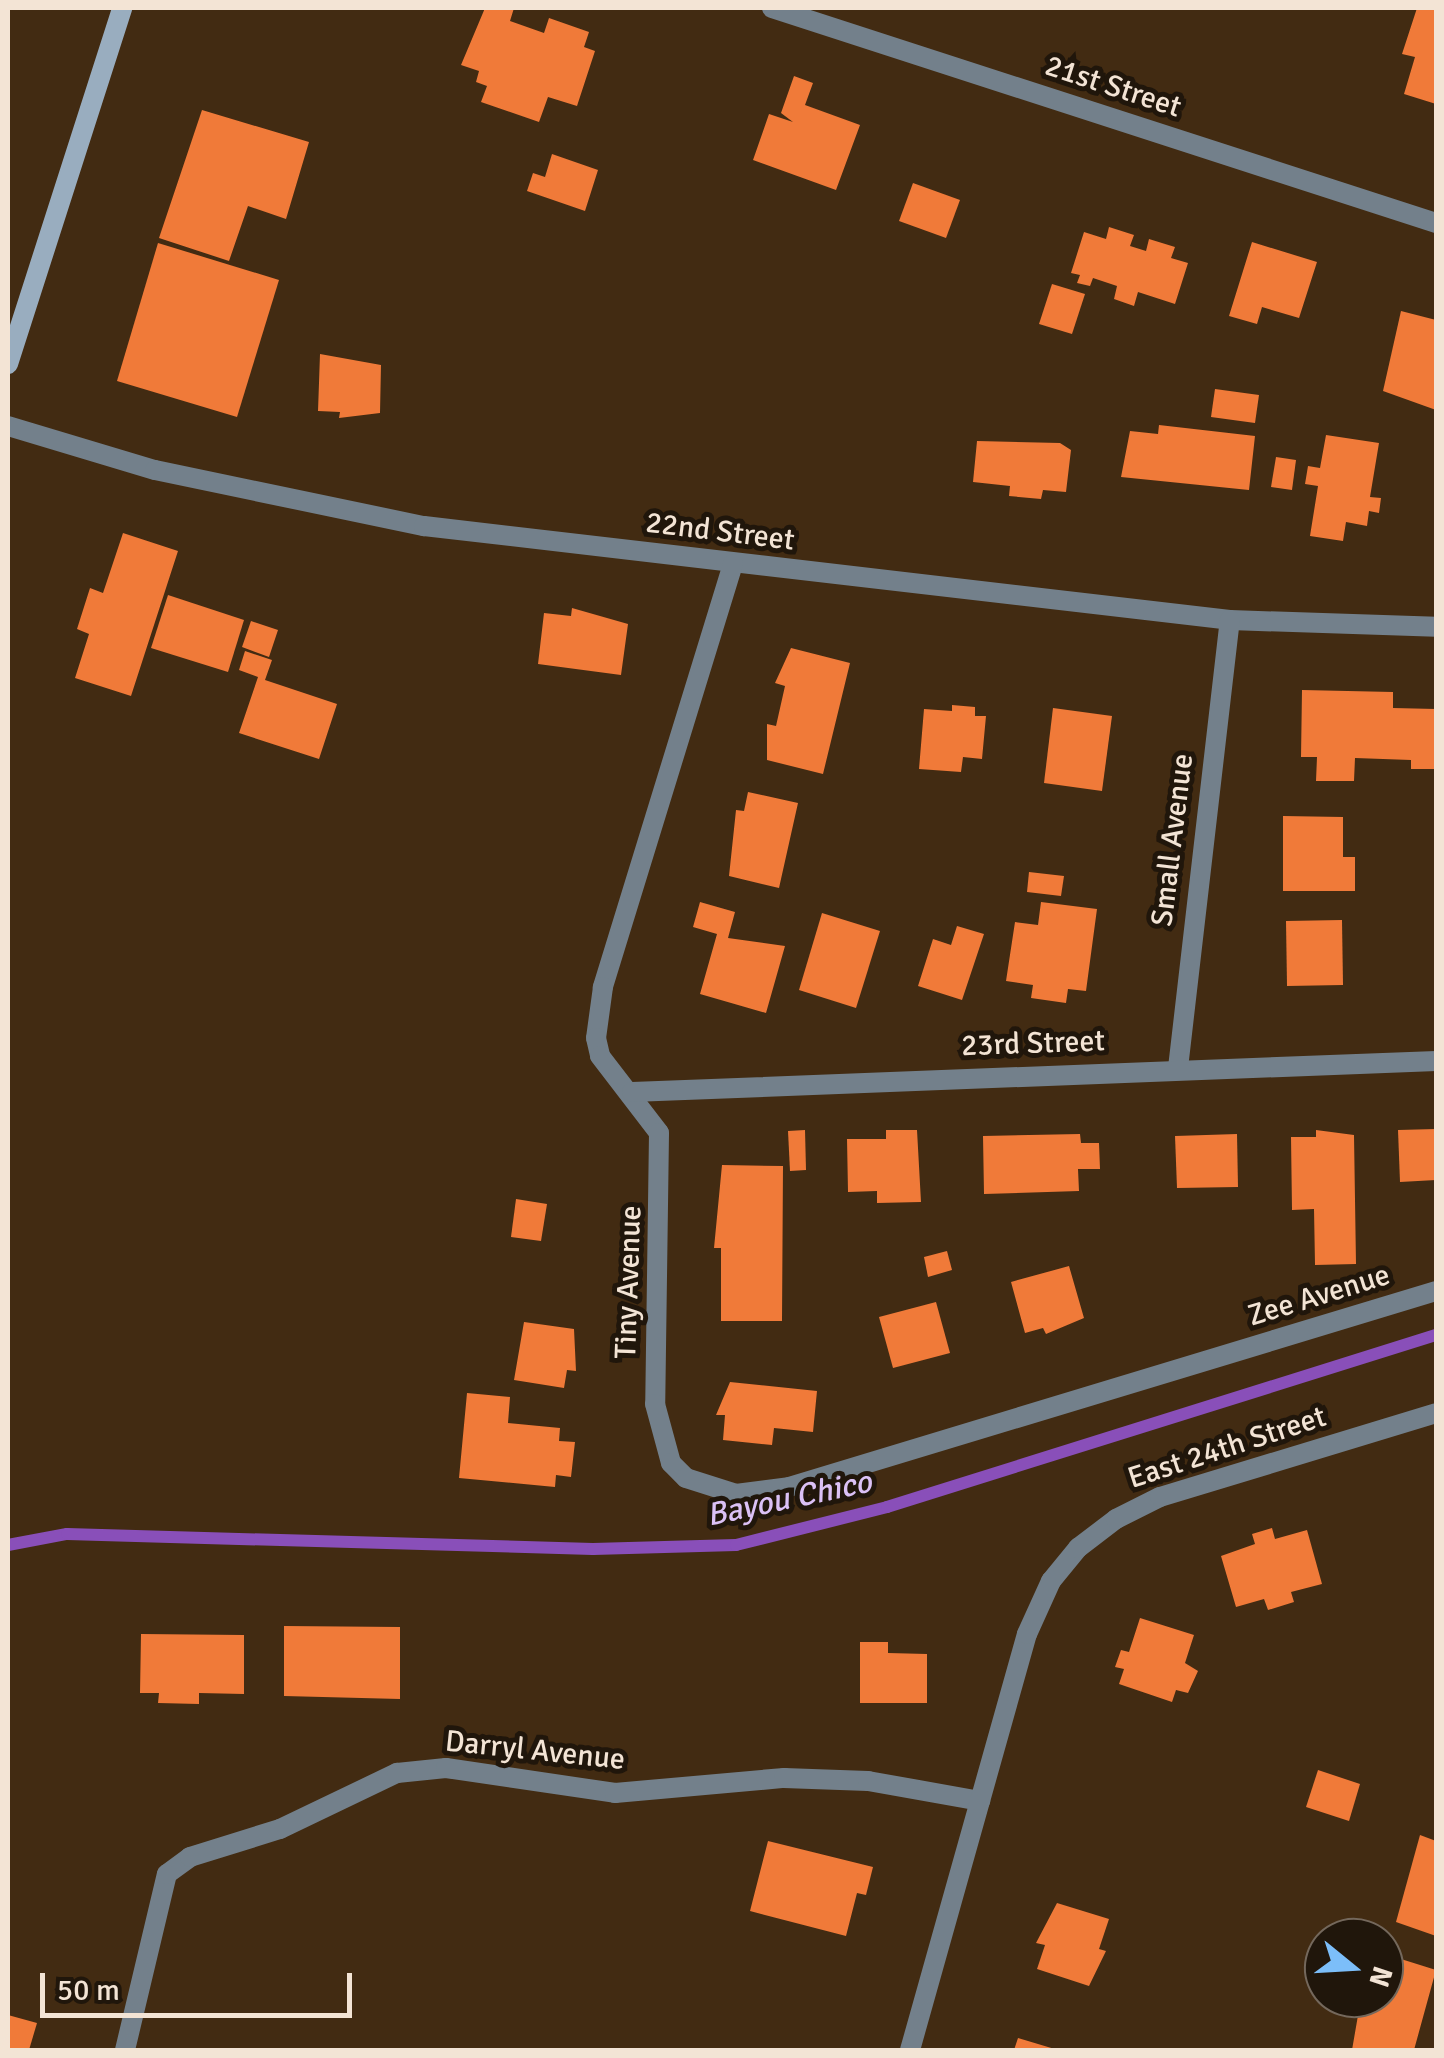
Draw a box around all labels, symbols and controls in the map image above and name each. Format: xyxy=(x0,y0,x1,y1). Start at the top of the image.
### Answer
street label: 21st Street xyxy=(1040,48,1186,126)
street label: 22nd Street xyxy=(644,505,796,559)
street label: Small Avenue xyxy=(1145,752,1201,928)
street label: 23rd Street xyxy=(961,1024,1105,1064)
street label: Tiny Avenue xyxy=(608,1205,650,1359)
street label: Zee Avenue xyxy=(1244,1257,1394,1335)
street label: East 24th Street xyxy=(1123,1399,1331,1497)
water label: Bayou Chico xyxy=(703,1463,875,1535)
street label: Darryl Avenue xyxy=(443,1724,627,1778)
north arrow xyxy=(1304,1918,1404,2018)
scale bar xyxy=(45,1953,358,2015)
text: N xyxy=(1361,1962,1400,1991)
text: 50 m xyxy=(57,1972,120,2009)

